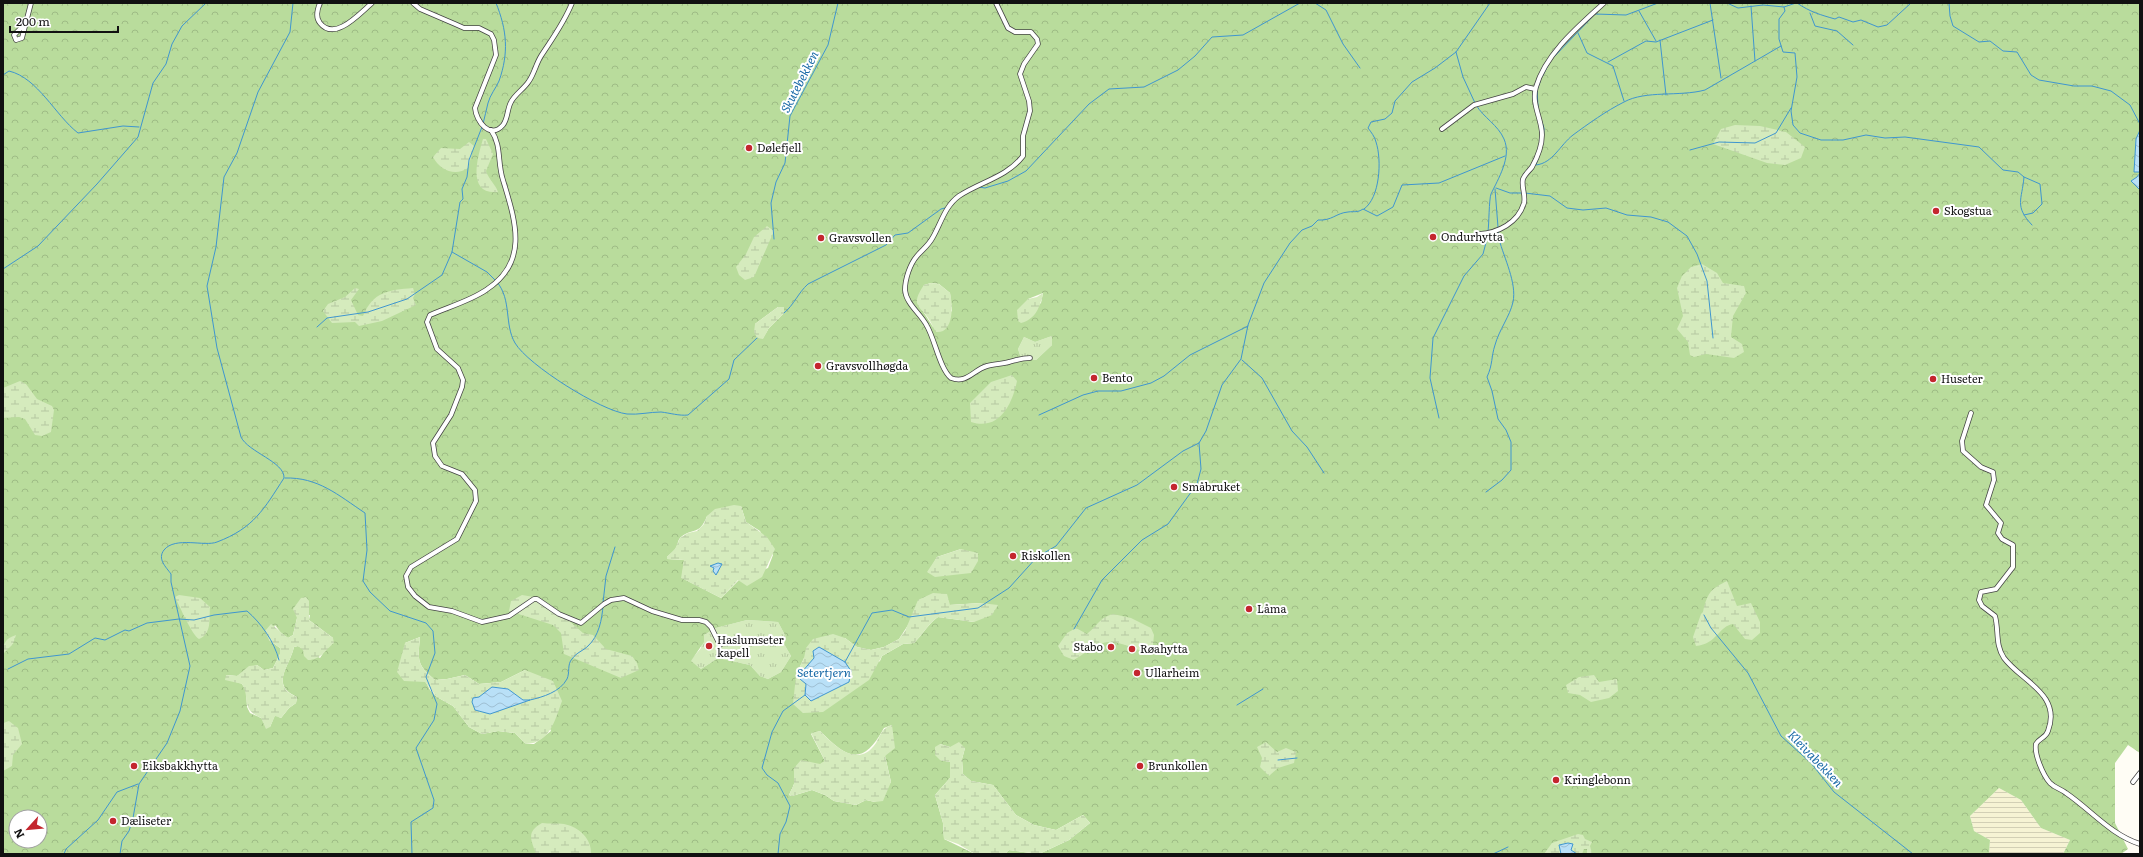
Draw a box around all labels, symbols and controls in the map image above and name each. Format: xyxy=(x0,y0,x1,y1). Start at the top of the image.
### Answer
scale bar xyxy=(10,8,118,34)
text: 200 m xyxy=(16,12,50,30)
water label: Skutebekken xyxy=(776,48,822,116)
place label: Dølefjell xyxy=(757,139,802,155)
marker: Dølefjell xyxy=(744,143,754,153)
place label: Skogstua xyxy=(1944,202,1992,218)
marker: Skogstua xyxy=(1931,206,1941,216)
place label: Ondurhytta xyxy=(1441,228,1503,244)
place label: Gravsvollen xyxy=(829,229,892,245)
marker: Ondurhytta xyxy=(1428,232,1438,242)
marker: Gravsvollen xyxy=(816,233,826,243)
place label: Gravsvollhøgda xyxy=(826,357,908,373)
marker: Gravsvollhøgda xyxy=(813,361,823,371)
place label: Bento xyxy=(1102,369,1133,385)
place label: Huseter xyxy=(1941,370,1983,386)
marker: Bento xyxy=(1089,373,1099,383)
marker: Huseter xyxy=(1928,374,1938,384)
place label: Småbruket xyxy=(1182,478,1241,494)
marker: Småbruket xyxy=(1169,482,1179,492)
place label: Riskollen xyxy=(1021,547,1071,563)
marker: Riskollen xyxy=(1008,551,1018,561)
place label: Låma xyxy=(1257,600,1286,616)
marker: Låma xyxy=(1244,604,1254,614)
place label: Haslumseter kapell xyxy=(717,631,785,660)
place label: Stabo xyxy=(1073,638,1103,654)
place label: Røahytta xyxy=(1140,640,1188,656)
marker: Haslumseter kapell xyxy=(704,641,714,651)
marker: Stabo xyxy=(1106,642,1116,652)
marker: Røahytta xyxy=(1127,644,1137,654)
water label: Setertjern xyxy=(797,663,851,681)
place label: Ullarheim xyxy=(1145,664,1200,680)
marker: Ullarheim xyxy=(1132,668,1142,678)
water label: Kleivabekken xyxy=(1784,726,1847,791)
place label: Eiksbakkhytta xyxy=(142,757,218,773)
place label: Brunkollen xyxy=(1148,757,1208,773)
marker: Eiksbakkhytta xyxy=(129,761,139,771)
marker: Brunkollen xyxy=(1135,761,1145,771)
place label: Kringlebonn xyxy=(1564,771,1631,787)
marker: Kringlebonn xyxy=(1551,775,1561,785)
north arrow xyxy=(8,809,48,849)
place label: Dæliseter xyxy=(121,812,172,828)
marker: Dæliseter xyxy=(108,816,118,826)
text: N xyxy=(9,826,27,842)

